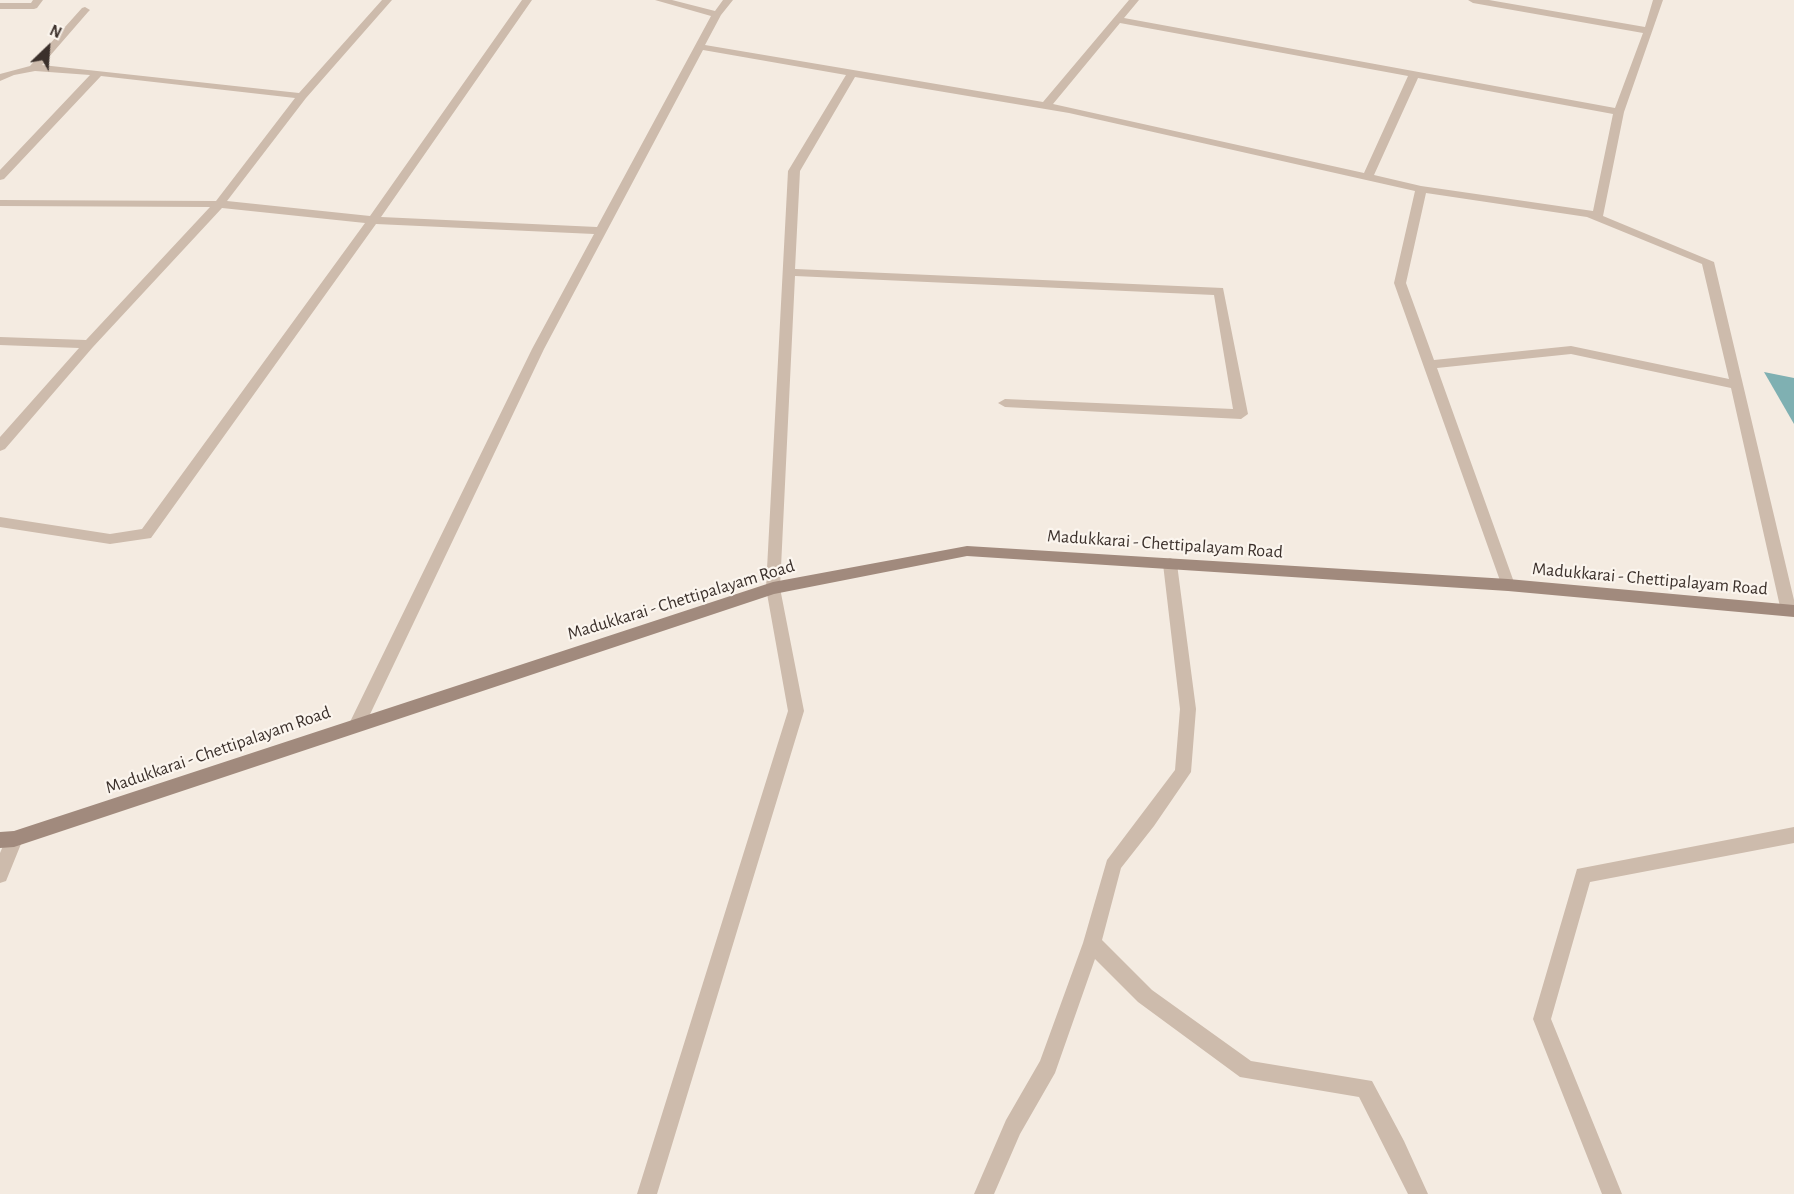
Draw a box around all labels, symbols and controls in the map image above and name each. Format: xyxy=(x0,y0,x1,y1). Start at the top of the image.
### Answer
north arrow xyxy=(18,18,78,78)
text: N xyxy=(47,22,64,41)
street label: Madukkarai - Chettipalayam Road xyxy=(1046,525,1284,563)
street label: Madukkarai - Chettipalayam Road xyxy=(565,555,797,645)
street label: Madukkarai - Chettipalayam Road xyxy=(1531,558,1769,600)
street label: Madukkarai - Chettipalayam Road xyxy=(103,701,333,799)

